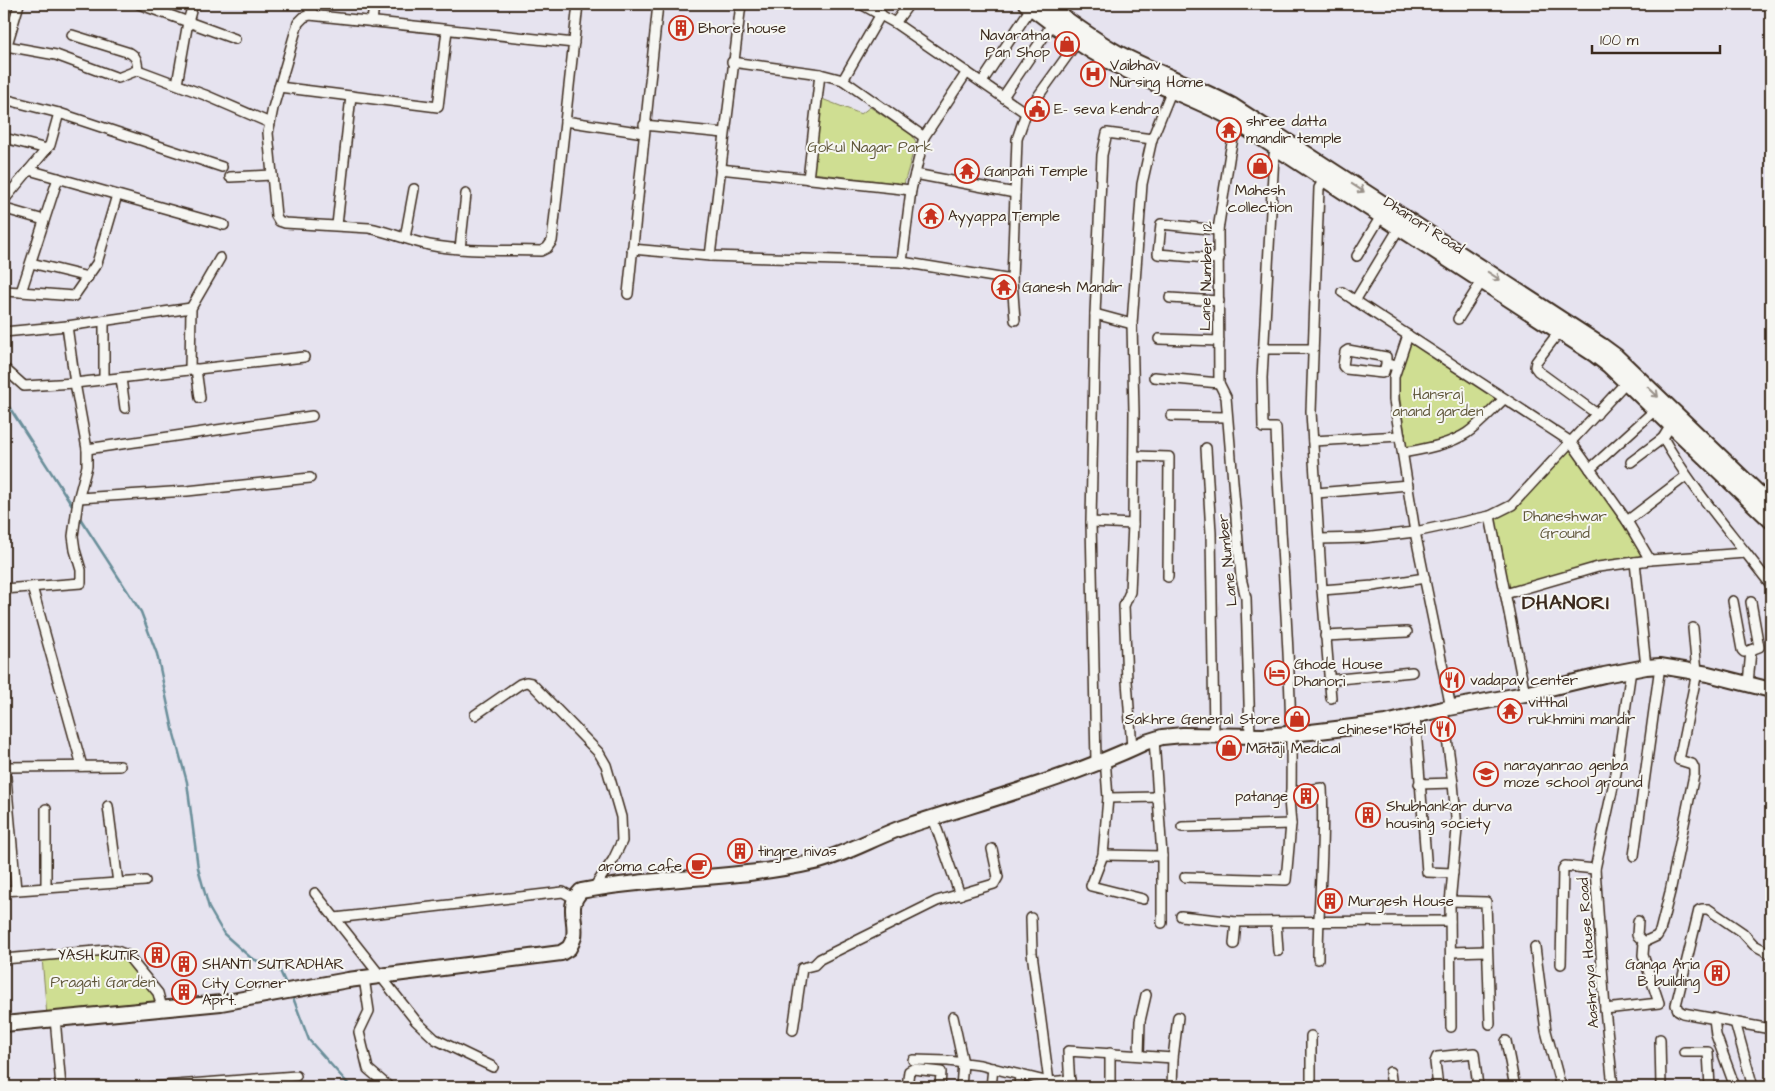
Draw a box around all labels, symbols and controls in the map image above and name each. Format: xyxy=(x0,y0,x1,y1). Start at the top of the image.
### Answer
building icon: Bhore house xyxy=(668,15,694,41)
place label: Bhore house xyxy=(698,18,786,39)
scale bar xyxy=(1592,22,1720,54)
place label: Navaratna Pan Shop xyxy=(980,25,1050,63)
text: 100 m xyxy=(1600,30,1639,51)
shop icon: Navaratna Pan Shop xyxy=(1054,31,1080,57)
place label: Vaibhav Nursing Home xyxy=(1110,55,1204,94)
hospital icon: Vaibhav Nursing Home xyxy=(1080,61,1106,87)
public building icon: E- seva kendra xyxy=(1024,96,1050,122)
place label: E- seva kendra xyxy=(1054,99,1159,120)
place label: shree datta mandir temple xyxy=(1246,111,1342,149)
temple icon: shree datta mandir temple xyxy=(1216,117,1242,143)
park label: Gokul Nagar Park xyxy=(807,137,933,159)
shop icon: Mahesh collection xyxy=(1247,153,1273,179)
temple icon: Ganpati Temple xyxy=(954,158,980,184)
place label: Ganpati Temple xyxy=(984,161,1088,182)
place label: Mahesh collection xyxy=(1228,180,1293,218)
one-way arrow xyxy=(1351,182,1365,193)
street label: Dhanori Road xyxy=(1380,192,1468,259)
temple icon: Ayyappa Temple xyxy=(918,203,944,229)
place label: Ayyappa Temple xyxy=(948,206,1060,228)
street label: Lane Number 12 xyxy=(1195,221,1218,331)
one-way arrow xyxy=(1487,271,1501,281)
temple icon: Ganesh Mandir xyxy=(991,274,1017,300)
place label: Ganesh Mandir xyxy=(1022,277,1122,298)
park label: Hansraj anand garden xyxy=(1393,384,1484,423)
one-way arrow xyxy=(1647,386,1660,398)
park label: Dhaneshwar Ground xyxy=(1523,506,1607,544)
street label: Lane Number xyxy=(1212,513,1243,607)
district label: DHANORI xyxy=(1522,589,1610,617)
place label: Ghode House Dhanori xyxy=(1294,654,1383,692)
hotel icon: Ghode House Dhanori xyxy=(1264,660,1290,686)
restaurant icon: vadapav center xyxy=(1439,667,1465,693)
place label: vadapav center xyxy=(1470,670,1578,691)
place label: vitthal rukhmini mandir xyxy=(1528,692,1635,730)
temple icon: vitthal rukhmini mandir xyxy=(1497,698,1523,724)
shop icon: Sakhre General Store xyxy=(1284,706,1310,732)
place label: Sakhre General Store xyxy=(1125,709,1280,730)
restaurant icon: chinese hotel xyxy=(1430,716,1456,742)
place label: chinese hotel xyxy=(1337,719,1426,740)
shop icon: Mataji Medical xyxy=(1216,735,1242,761)
place label: Mataji Medical xyxy=(1246,738,1341,759)
place label: narayanrao genba moze school ground xyxy=(1504,755,1643,794)
school or university icon: narayanrao genba moze school ground xyxy=(1473,761,1499,787)
building icon: patange xyxy=(1293,783,1319,809)
place label: patange xyxy=(1235,786,1288,808)
place label: Shubhankar durva housing society xyxy=(1386,796,1512,835)
building icon: Shubhankar durva housing society xyxy=(1355,802,1381,828)
building icon: tingre nivas xyxy=(727,838,753,864)
place label: tingre nivas xyxy=(758,841,837,863)
cafe icon: aroma cafe xyxy=(686,853,712,879)
place label: aroma cafe xyxy=(598,856,682,877)
street label: Aashraya House Road xyxy=(1573,876,1605,1029)
building icon: Murgesh House xyxy=(1317,888,1343,914)
place label: Murgesh House xyxy=(1348,891,1454,913)
building icon: YASH KUTIR xyxy=(144,942,170,968)
place label: YASH KUTIR xyxy=(58,945,140,966)
building icon: SHANTI SUTRADHAR xyxy=(171,951,197,977)
place label: SHANTI SUTRADHAR xyxy=(202,954,344,975)
place label: Ganga Aria B building xyxy=(1625,954,1700,993)
building icon: Ganga Aria B building xyxy=(1704,960,1730,986)
park label: Pragati Garden xyxy=(51,972,156,994)
place label: City Corner Aprt. xyxy=(202,973,286,1011)
building icon: City Corner Aprt. xyxy=(171,979,197,1005)

